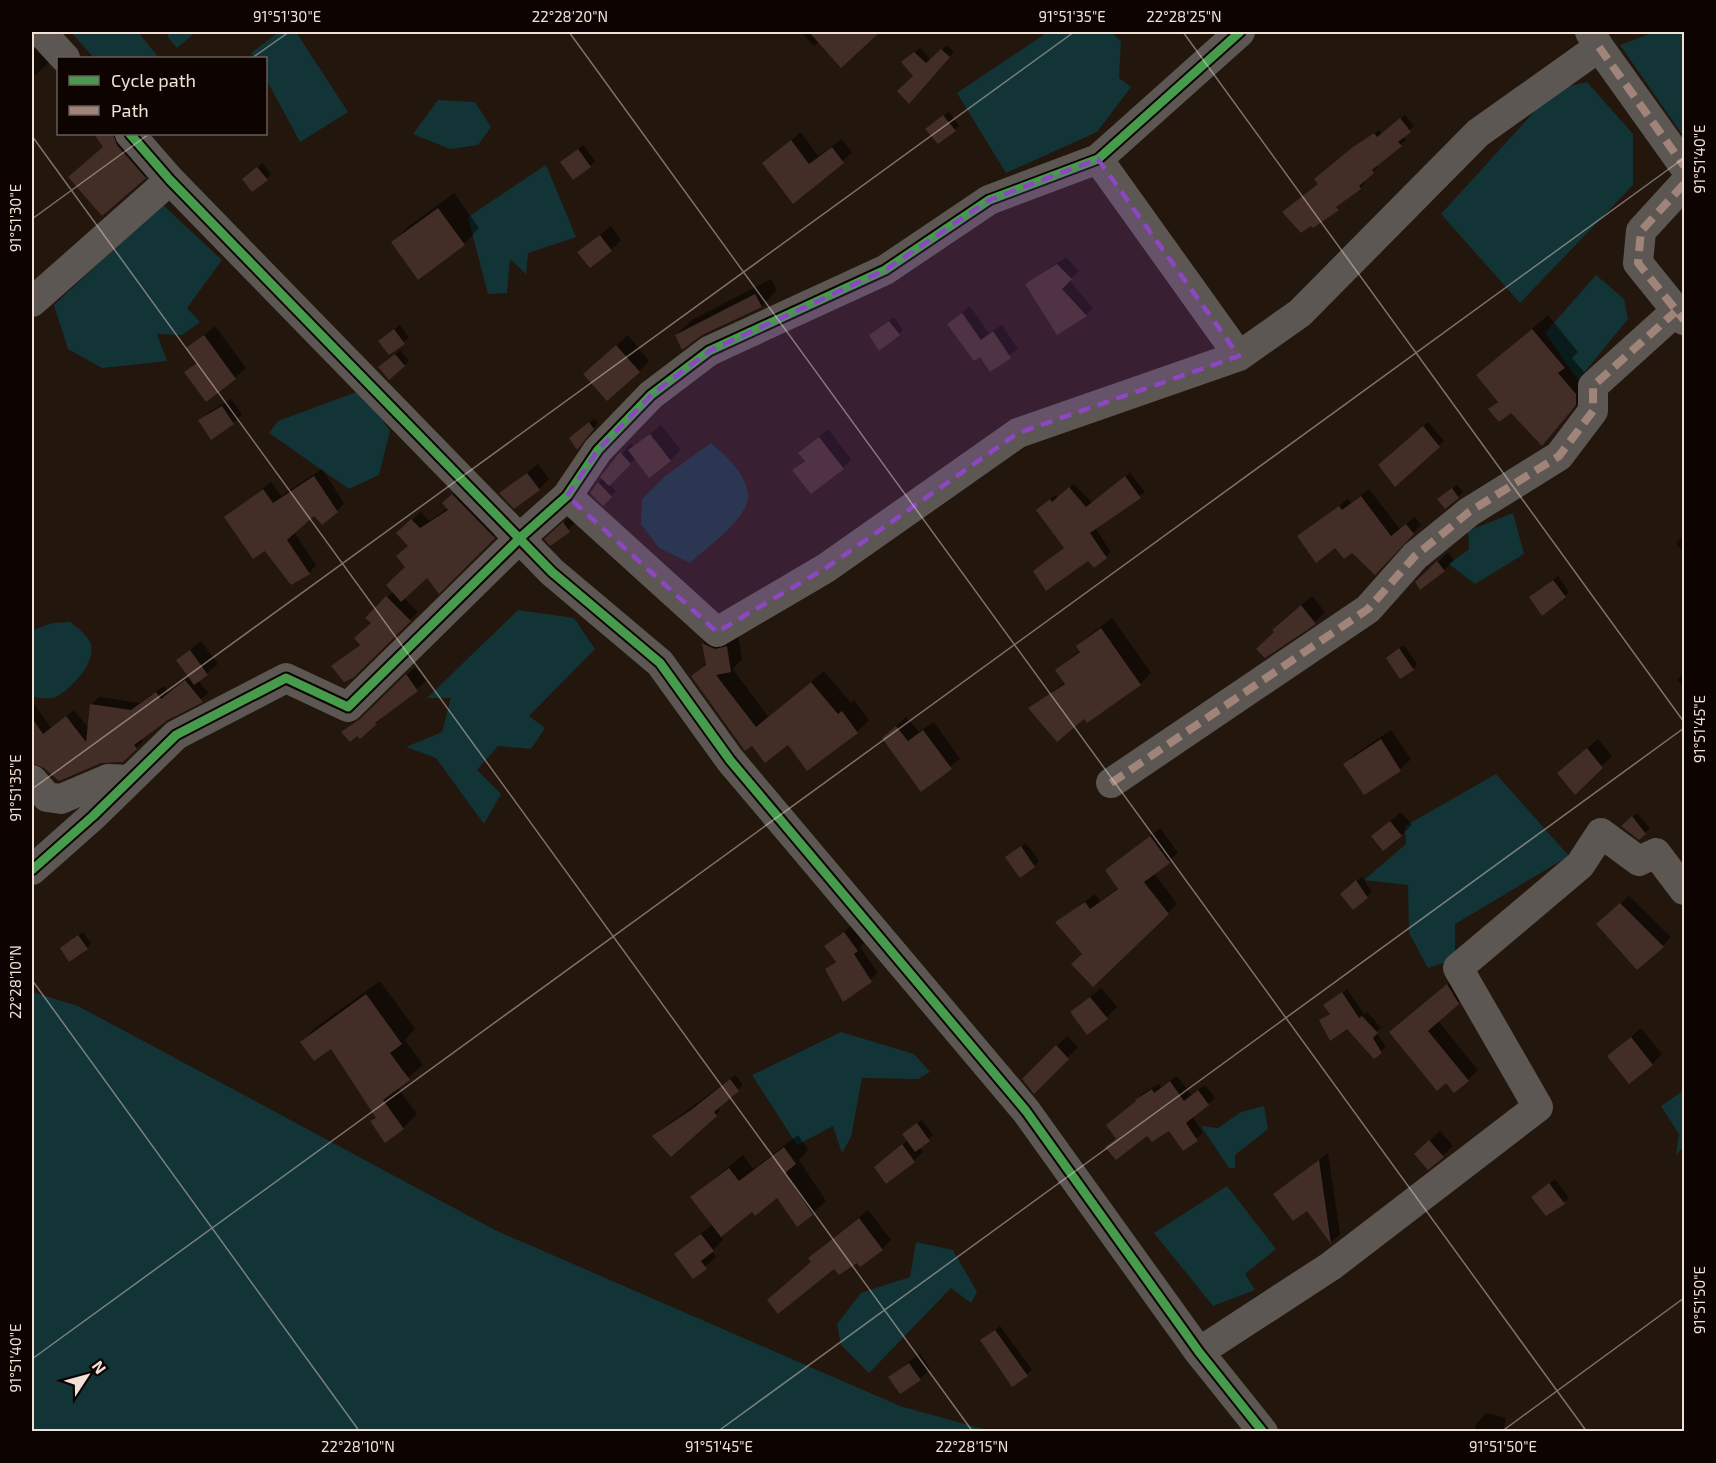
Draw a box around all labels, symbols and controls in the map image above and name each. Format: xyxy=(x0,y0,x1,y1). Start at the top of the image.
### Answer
text: 91°51'30"E xyxy=(253,7,321,25)
text: 22°28'20"N xyxy=(532,7,608,25)
text: 91°51'35"E xyxy=(1038,7,1106,25)
text: 22°28'25"N xyxy=(1146,7,1222,25)
legend xyxy=(57,57,267,135)
text: Cycle path xyxy=(111,69,196,91)
text: Path xyxy=(111,99,149,121)
text: 91°51'40"E xyxy=(1690,125,1708,193)
text: 91°51'30"E xyxy=(6,184,24,252)
text: 91°51'45"E xyxy=(1690,695,1708,763)
text: 91°51'35"E xyxy=(6,754,24,822)
text: 22°28'10"N xyxy=(6,945,24,1019)
text: 91°51'50"E xyxy=(1690,1266,1708,1334)
text: 91°51'40"E xyxy=(6,1324,24,1392)
north arrow xyxy=(57,1346,117,1406)
text: N xyxy=(88,1357,111,1377)
text: 22°28'10"N xyxy=(321,1437,395,1455)
text: 91°51'45"E xyxy=(685,1437,753,1455)
text: 22°28'15"N xyxy=(936,1437,1008,1455)
text: 91°51'50"E xyxy=(1469,1437,1537,1455)

